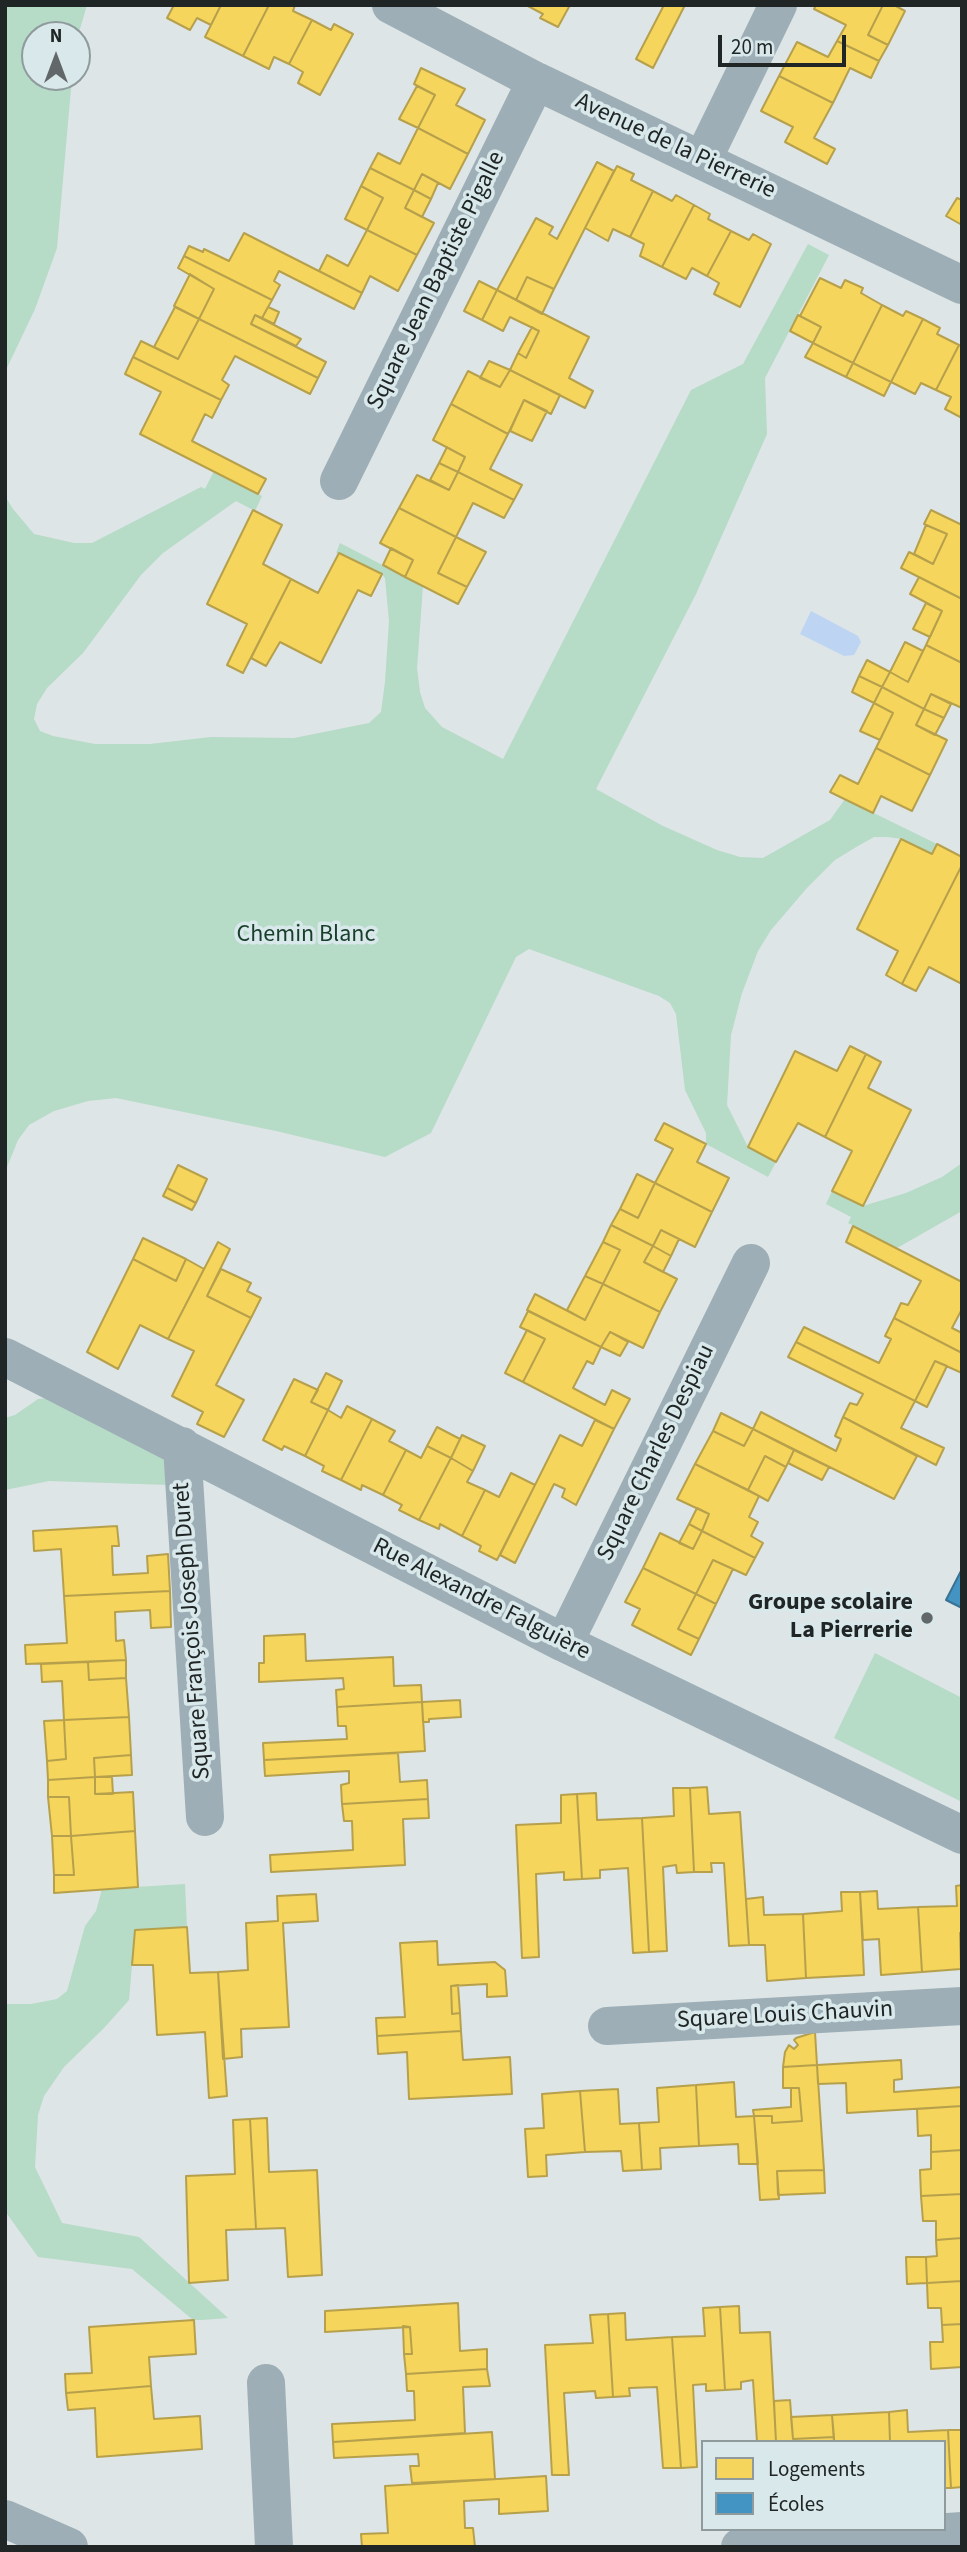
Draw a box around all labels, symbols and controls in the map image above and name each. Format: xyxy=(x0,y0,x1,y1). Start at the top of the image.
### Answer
north arrow xyxy=(21,21,91,91)
scale bar xyxy=(722,21,850,65)
text: N xyxy=(50,23,62,50)
text: 20 m xyxy=(731,32,773,62)
street label: Avenue de la Pierrerie xyxy=(570,88,780,206)
street label: Square Jean Baptiste Pigalle xyxy=(362,147,512,415)
park label: Chemin Blanc xyxy=(237,922,375,950)
street label: Square Charles Despiau xyxy=(592,1340,722,1566)
street label: Square François Joseph Duret xyxy=(168,1481,218,1781)
street label: Rue Alexandre Falguière xyxy=(367,1533,595,1667)
place label: Groupe scolaire La Pierrerie xyxy=(748,1590,913,1646)
marker: Groupe scolaire La Pierrerie xyxy=(919,1610,935,1626)
street label: Square Louis Chauvin xyxy=(676,1996,894,2036)
legend xyxy=(701,2440,946,2531)
text: Logements xyxy=(768,2454,865,2484)
text: Écoles xyxy=(768,2489,824,2519)

